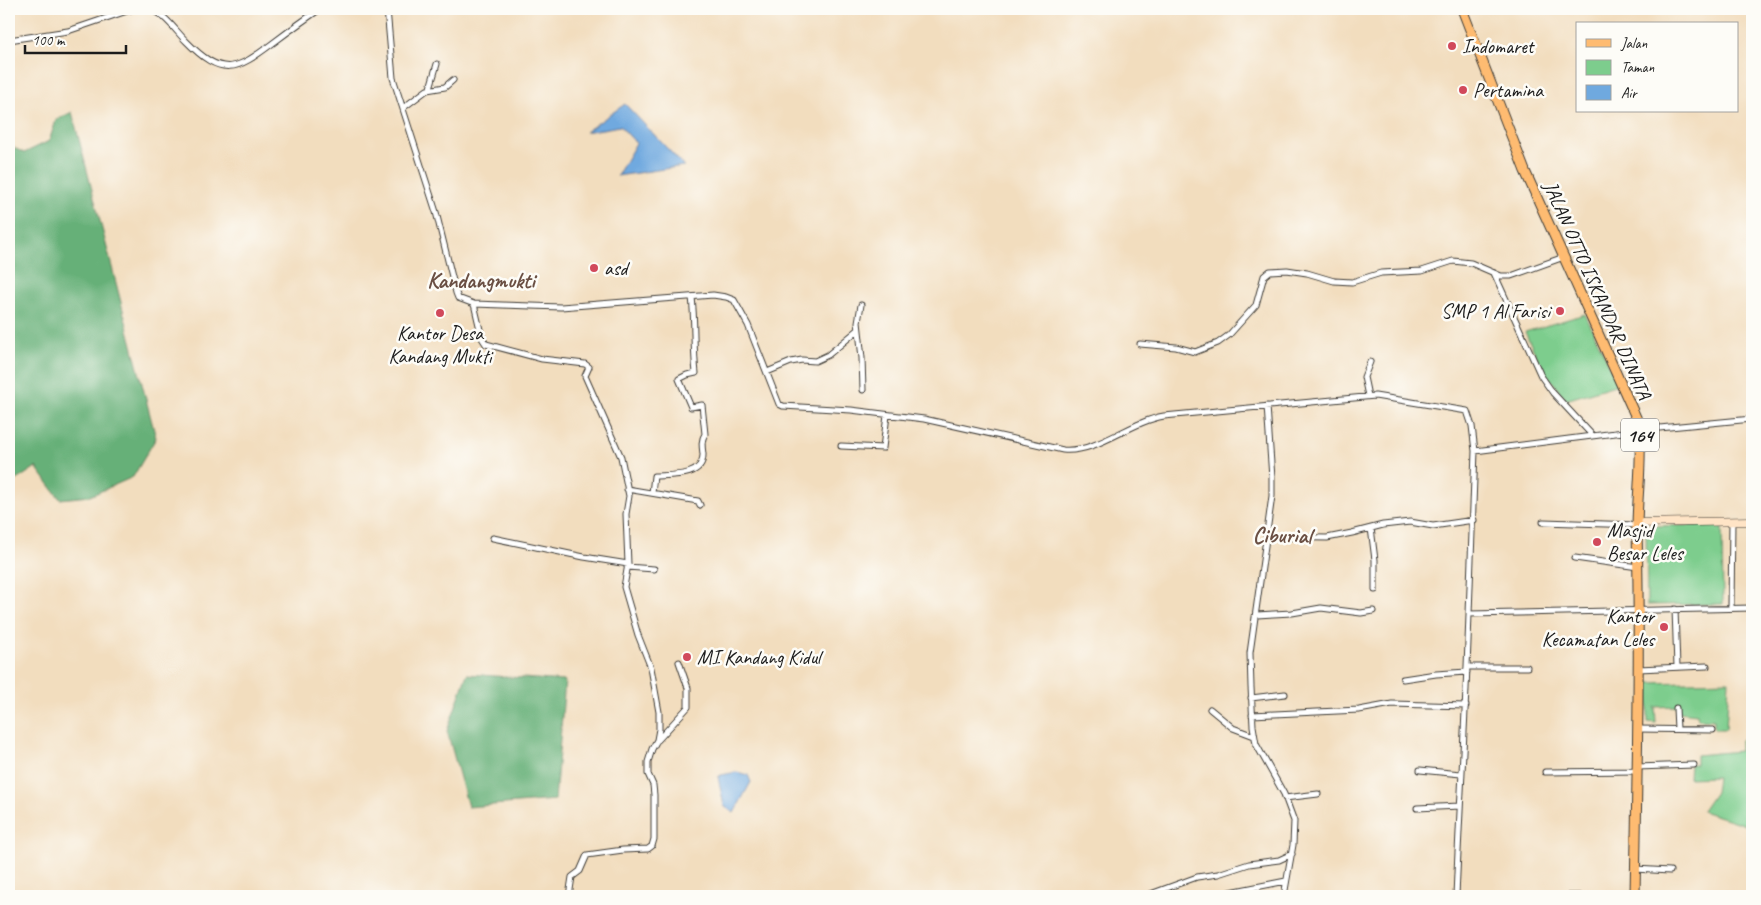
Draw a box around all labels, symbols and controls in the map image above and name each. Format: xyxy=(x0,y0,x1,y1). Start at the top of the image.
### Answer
scale bar xyxy=(25,22,126,54)
legend xyxy=(1576,22,1738,112)
text: 100 m xyxy=(32,31,66,50)
place label: Indomaret xyxy=(1462,34,1536,59)
text: Jalan xyxy=(1620,34,1648,53)
marker: Indomaret xyxy=(1446,40,1458,52)
text: Taman xyxy=(1621,58,1654,77)
place label: Pertamina xyxy=(1473,78,1544,103)
marker: Pertamina xyxy=(1457,84,1469,96)
text: Air xyxy=(1621,84,1638,103)
street label: JALAN OTTO ISKANDAR DINATA xyxy=(1538,176,1657,404)
place label: asd xyxy=(604,256,631,281)
marker: asd xyxy=(588,262,600,274)
district label: Kandangmukti xyxy=(427,267,538,295)
place label: SMP 1 Al Farisi xyxy=(1441,299,1552,324)
marker: SMP 1 Al Farisi xyxy=(1554,305,1566,317)
marker: Kantor Desa Kandang Mukti xyxy=(434,307,446,319)
place label: Kantor Desa Kandang Mukti xyxy=(388,321,494,369)
road number: 164 xyxy=(1621,418,1659,452)
place label: Masjid Besar Leles xyxy=(1607,518,1685,566)
district label: Ciburial xyxy=(1253,522,1315,550)
marker: Masjid Besar Leles xyxy=(1591,536,1603,548)
place label: Kantor Kecamatan Leles xyxy=(1542,604,1656,652)
marker: Kantor Kecamatan Leles xyxy=(1658,621,1670,633)
place label: MI Kandang Kidul xyxy=(697,645,824,670)
marker: MI Kandang Kidul xyxy=(681,651,693,663)

